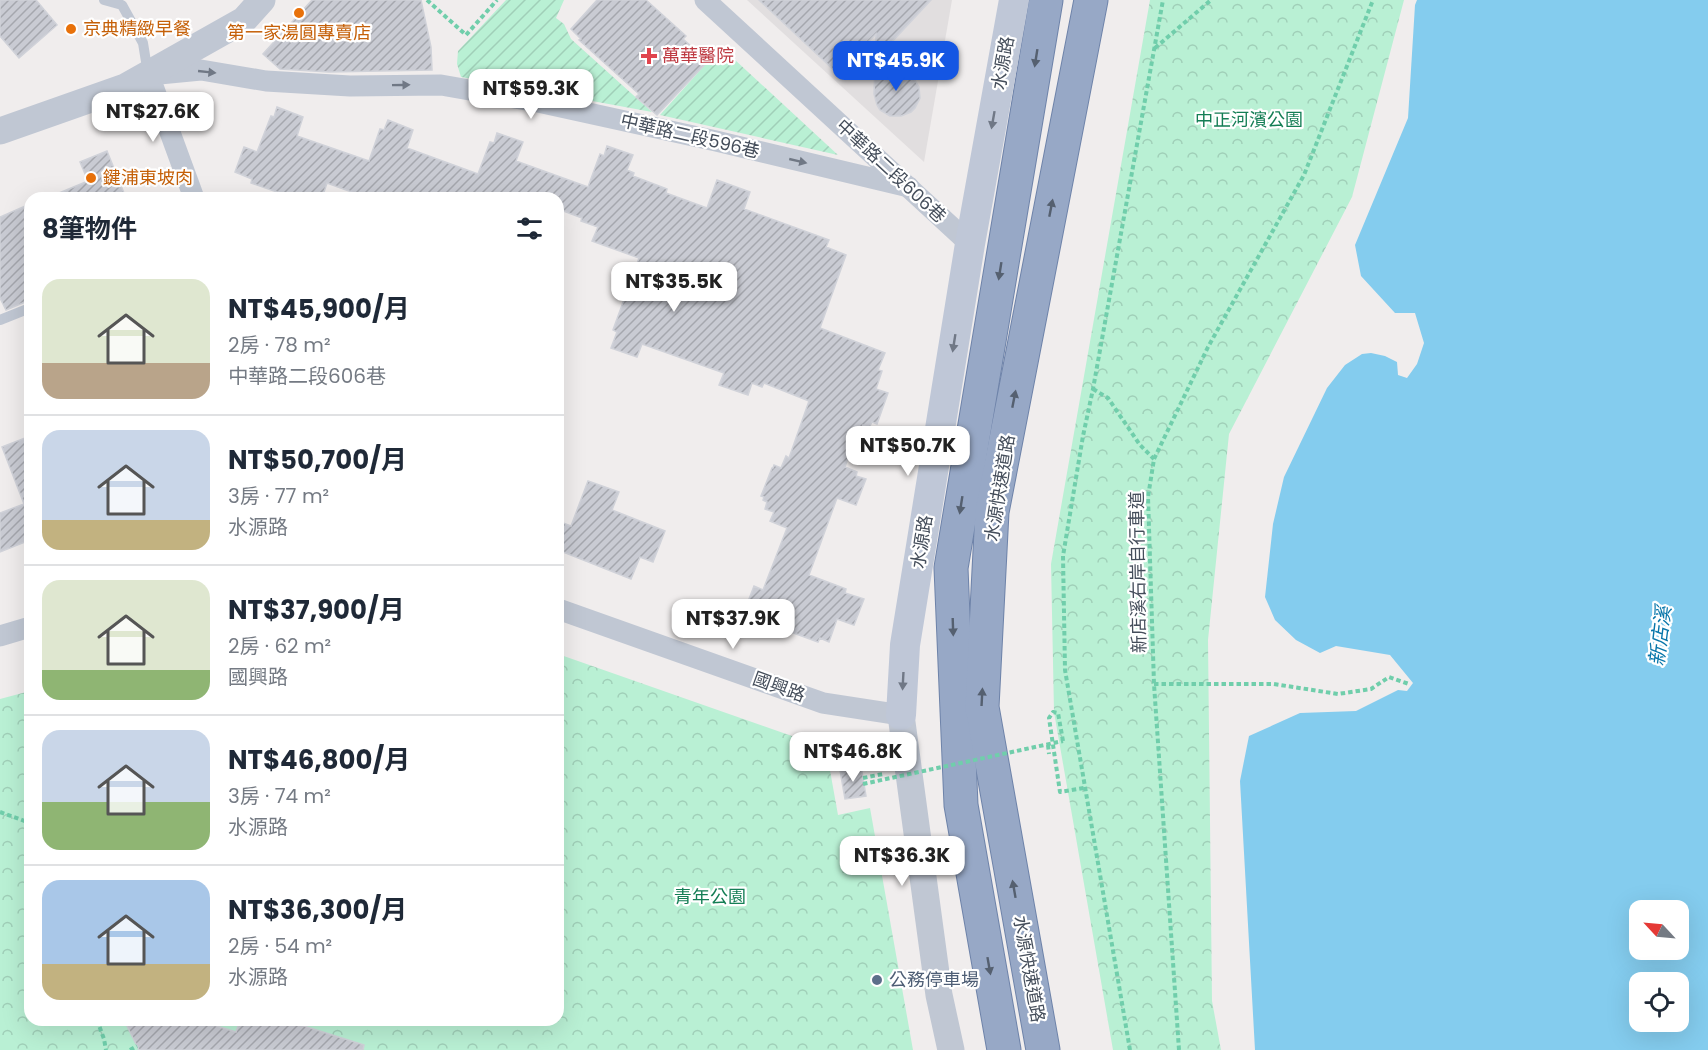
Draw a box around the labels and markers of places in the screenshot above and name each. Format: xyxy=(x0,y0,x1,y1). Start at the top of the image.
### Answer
marker: 第一家湯圓專賣店 xyxy=(292,6,306,20)
place label: 京典精緻早餐 xyxy=(83,16,191,41)
place label: 第一家湯圓專賣店 xyxy=(227,20,371,45)
marker: 京典精緻早餐 xyxy=(64,22,78,36)
pin: NT$45.9K xyxy=(834,41,958,92)
place label: 萬華醫院 xyxy=(662,43,734,68)
marker: 萬華醫院 xyxy=(640,47,658,65)
pin: NT$59.3K xyxy=(469,69,593,120)
pin: NT$27.6K xyxy=(91,92,215,143)
place label: 鍵浦東坡肉 xyxy=(103,165,193,190)
marker: 鍵浦東坡肉 xyxy=(84,171,98,185)
pin: NT$35.5K xyxy=(612,262,736,313)
pin: NT$50.7K xyxy=(846,426,970,477)
pin: NT$37.9K xyxy=(671,599,795,650)
pin: NT$46.8K xyxy=(791,732,915,783)
pin: NT$36.3K xyxy=(840,836,964,887)
place label: 公務停車場 xyxy=(889,967,979,992)
marker: 公務停車場 xyxy=(870,973,884,987)

